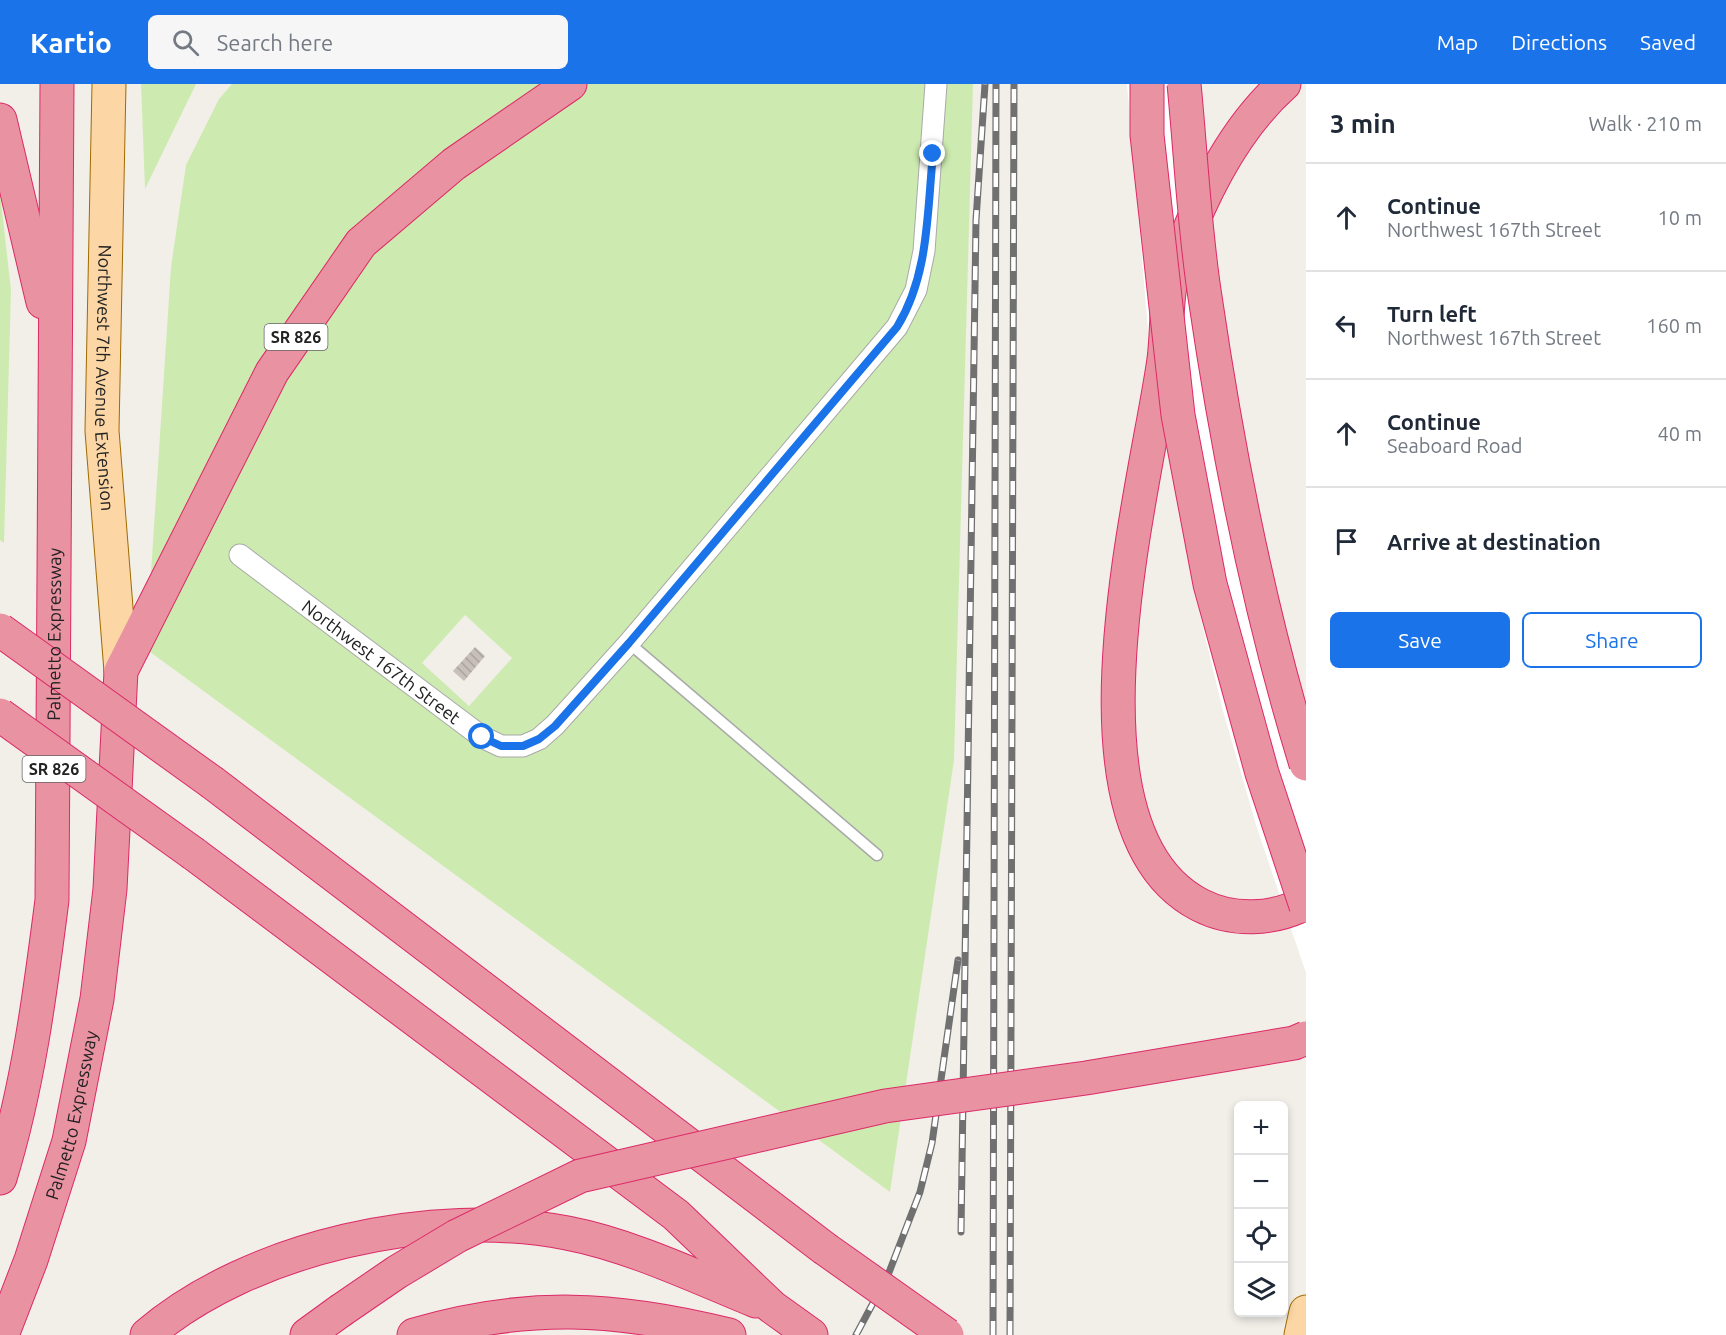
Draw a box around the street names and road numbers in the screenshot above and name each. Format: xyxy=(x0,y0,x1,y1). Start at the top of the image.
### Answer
street label: Northwest 7th Avenue Extension xyxy=(92,245,118,512)
road number: SR 826 xyxy=(264,324,328,350)
street label: Palmetto Expressway xyxy=(43,547,64,721)
street label: Northwest 167th Street xyxy=(298,595,464,727)
road number: SR 826 xyxy=(22,756,86,782)
street label: Palmetto Expressway xyxy=(41,1029,101,1202)

